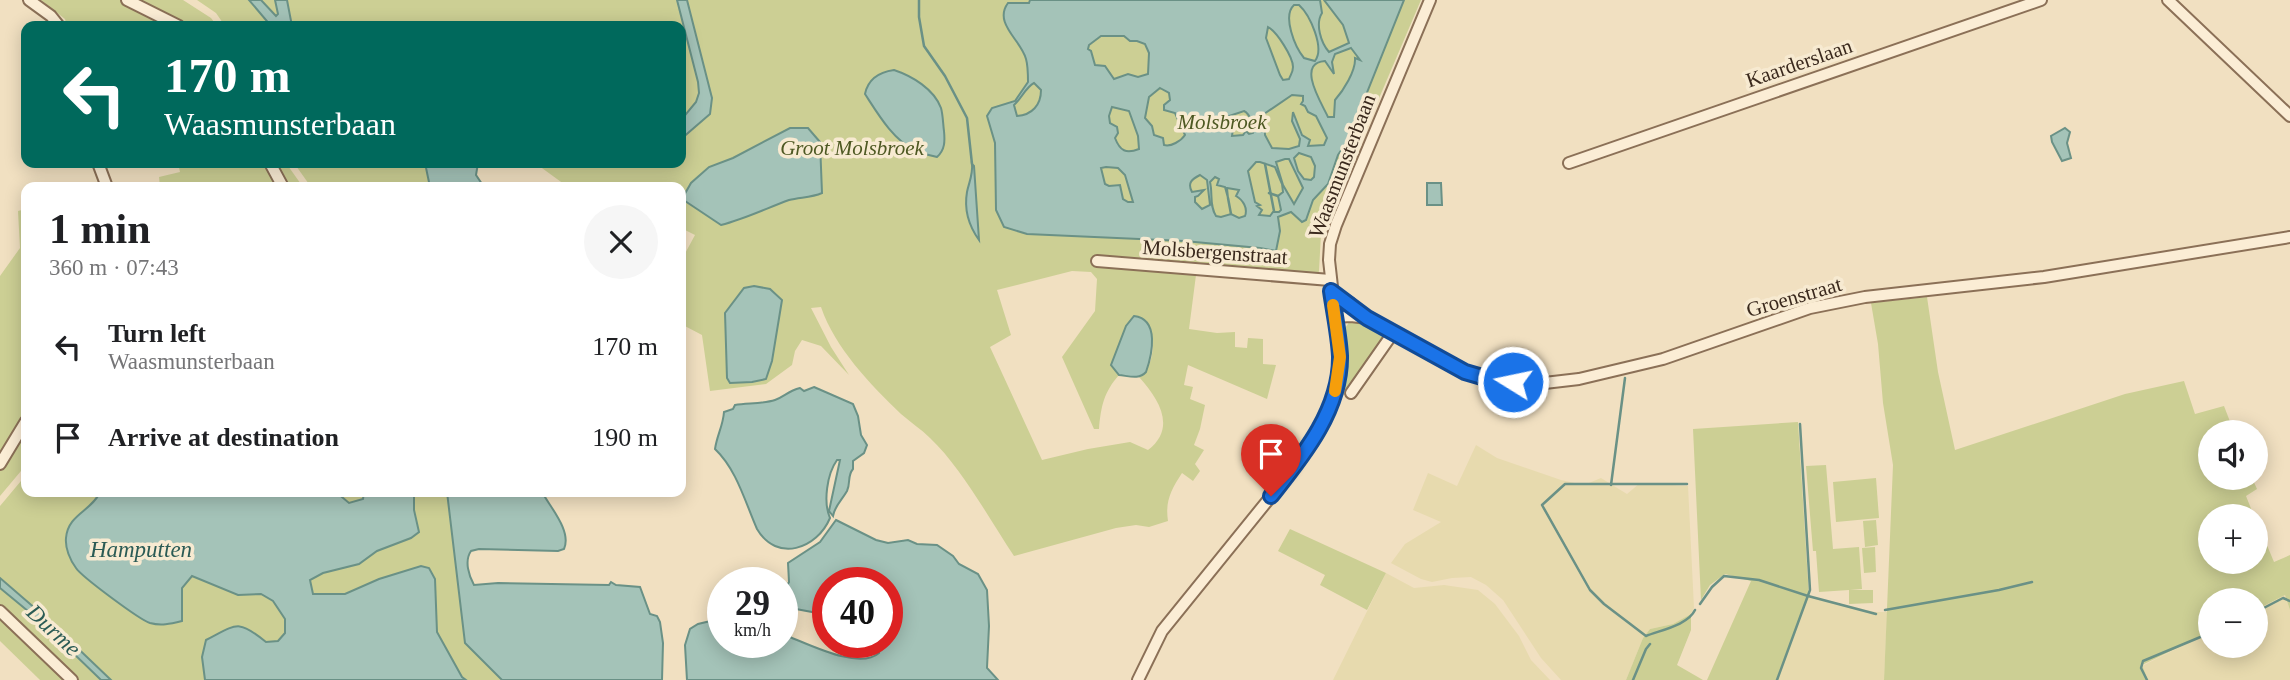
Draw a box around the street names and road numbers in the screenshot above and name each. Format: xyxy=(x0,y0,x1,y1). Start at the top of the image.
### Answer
street label: Kaarderslaan xyxy=(1743,33,1856,92)
street label: Waasmunsterbaan xyxy=(1304,90,1381,241)
street label: Molsbergenstraat xyxy=(1142,235,1289,269)
street label: Groenstraat xyxy=(1744,272,1845,322)

